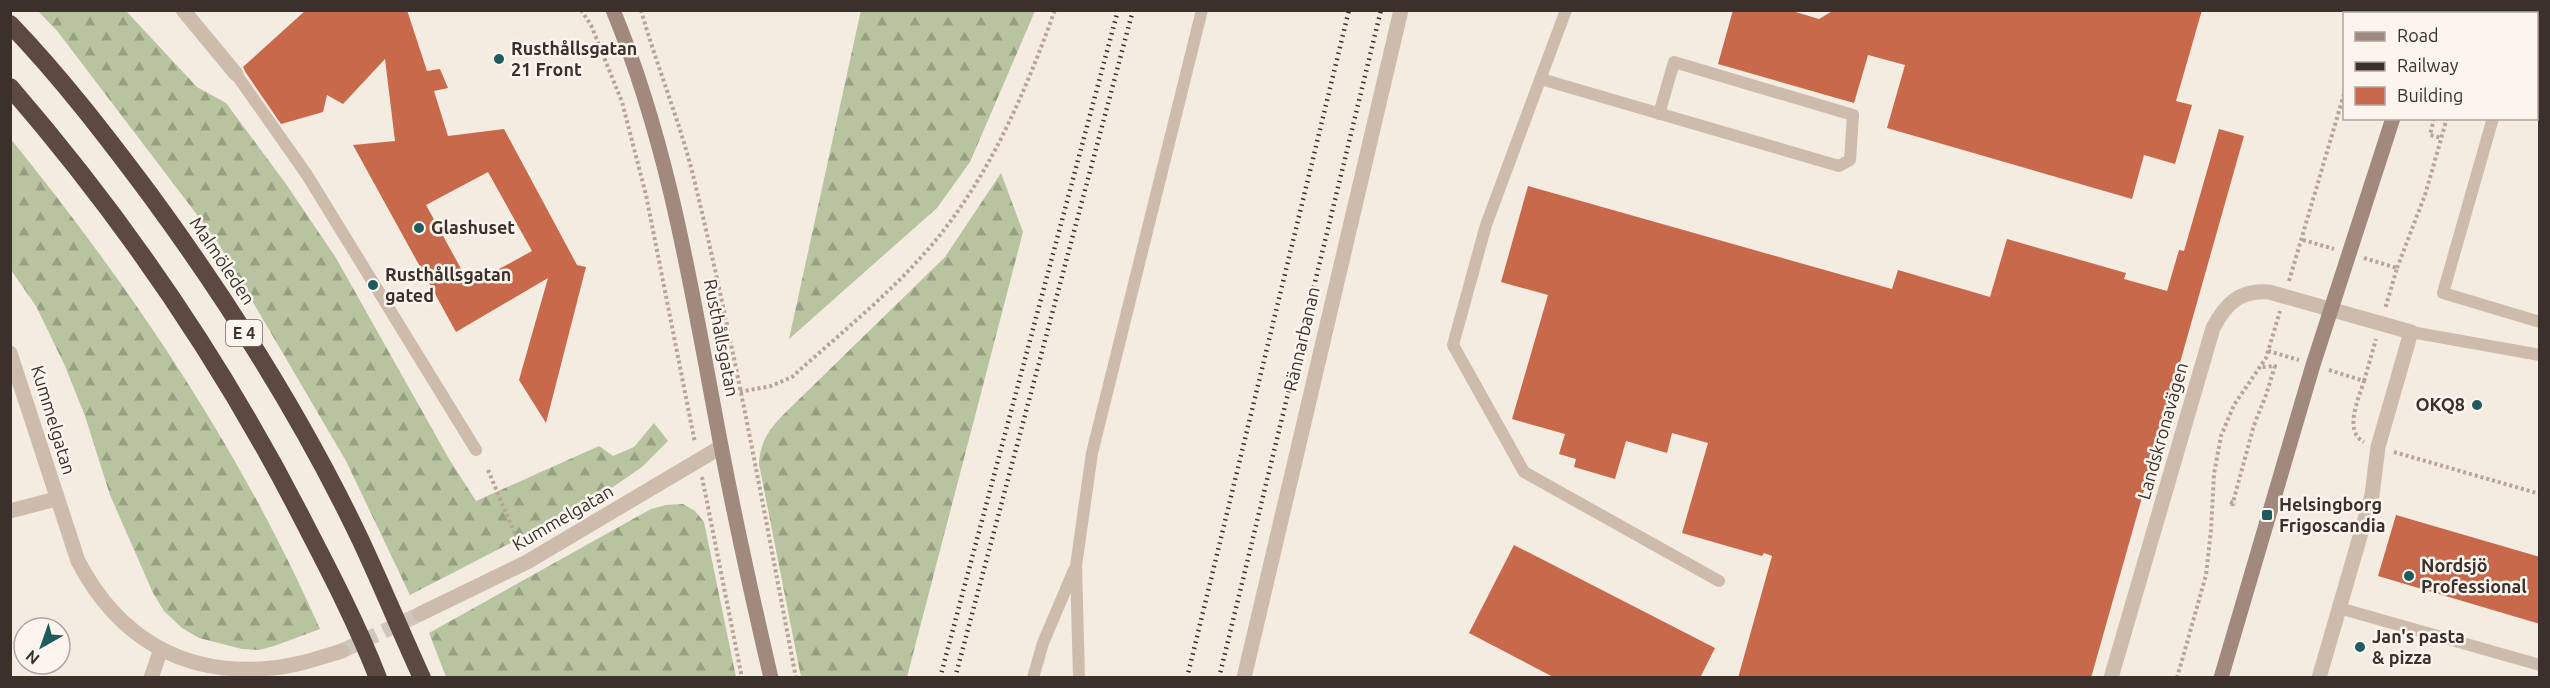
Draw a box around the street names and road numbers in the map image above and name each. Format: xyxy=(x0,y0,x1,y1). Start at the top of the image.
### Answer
street label: Malmöleden xyxy=(186,213,259,308)
street label: Rusthållsgatan xyxy=(701,277,743,398)
street label: Rännarbanan xyxy=(1279,285,1323,393)
road number: E 4 xyxy=(226,320,262,346)
street label: Landskronavägen xyxy=(2133,360,2191,502)
street label: Kummelgatan xyxy=(28,363,80,477)
street label: Kummelgatan xyxy=(509,480,616,554)

